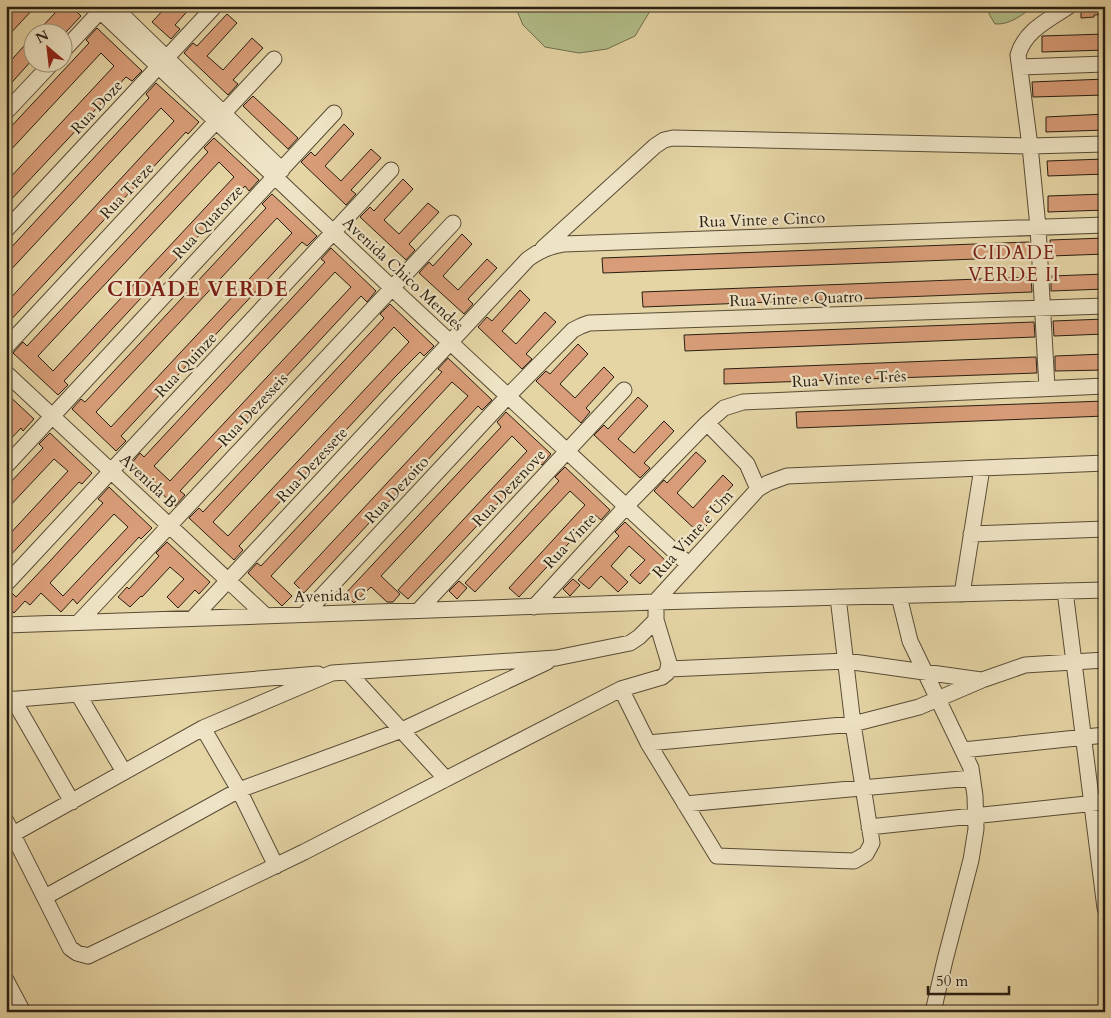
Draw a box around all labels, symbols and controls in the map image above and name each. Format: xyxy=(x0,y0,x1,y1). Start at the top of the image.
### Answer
north arrow xyxy=(22,22,72,72)
text: N xyxy=(32,26,52,48)
street label: Rua Doze xyxy=(66,75,128,139)
street label: Rua Treze xyxy=(95,158,159,224)
street label: Rua Quatorze xyxy=(168,180,248,264)
street label: Rua Vinte e Cinco xyxy=(698,207,826,233)
street label: Avenida Chico Mendes xyxy=(338,212,468,336)
district label: CIDADE VERDE II xyxy=(968,240,1060,288)
district label: CIDADE VERDE xyxy=(107,275,289,304)
street label: Rua Vinte e Quatro xyxy=(729,286,864,312)
street label: Rua Quinze xyxy=(150,328,222,402)
street label: Rua Vinte e Três xyxy=(791,365,907,393)
street label: Rua Dezesseis xyxy=(213,368,293,452)
street label: Rua Dezessete xyxy=(271,422,353,508)
street label: Rua Dezenove xyxy=(467,444,551,532)
street label: Avenida B xyxy=(115,449,182,513)
street label: Rua Dezoito xyxy=(360,451,434,529)
street label: Rua Vinte e Um xyxy=(648,485,739,583)
street label: Rua Vinte xyxy=(539,508,601,574)
street label: Avenida C xyxy=(293,584,367,608)
scale bar xyxy=(928,963,1010,995)
text: 50 m xyxy=(936,971,968,991)

